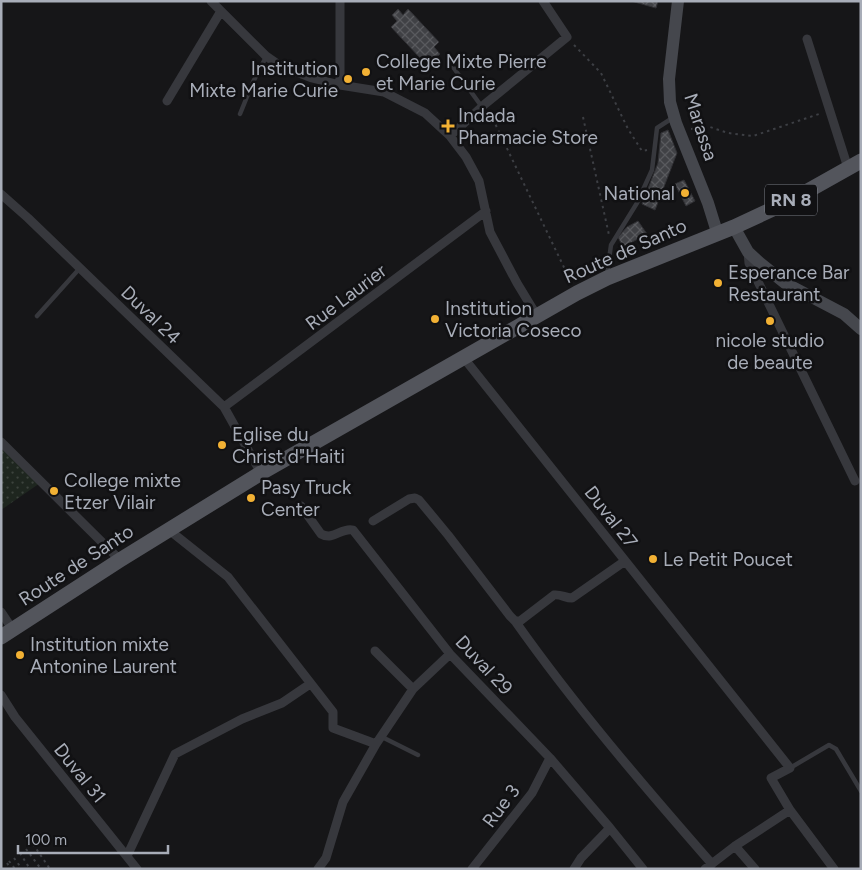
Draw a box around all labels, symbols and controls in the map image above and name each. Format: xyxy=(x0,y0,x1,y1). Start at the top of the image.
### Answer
place label: College Mixte Pierre et Marie Curie xyxy=(376,50,546,95)
place label: Institution Mixte Marie Curie xyxy=(189,57,338,102)
marker: College Mixte Pierre et Marie Curie xyxy=(360,66,372,78)
marker: Institution Mixte Marie Curie xyxy=(342,73,354,85)
street label: Marassa xyxy=(679,91,723,163)
place label: Indada Pharmacie Store xyxy=(458,104,598,149)
marker: Indada Pharmacie Store xyxy=(442,120,454,132)
place label: National xyxy=(604,182,675,205)
road number: RN 8 xyxy=(765,184,817,216)
marker: National xyxy=(679,187,691,199)
street label: Route de Santo xyxy=(560,214,690,288)
street label: Rue Laurier xyxy=(301,259,391,335)
place label: Esperance Bar Restaurant xyxy=(728,261,850,306)
marker: Esperance Bar Restaurant xyxy=(712,277,724,289)
street label: Duval 24 xyxy=(116,281,186,349)
place label: Institution Victoria Coseco xyxy=(445,297,581,342)
marker: Institution Victoria Coseco xyxy=(429,313,441,325)
marker: nicole studio de beaute xyxy=(764,315,776,327)
place label: nicole studio de beaute xyxy=(716,329,824,374)
place label: Eglise du Christ d"Haiti xyxy=(232,423,345,468)
marker: Eglise du Christ d"Haiti xyxy=(216,439,228,451)
place label: College mixte Etzer Vilair xyxy=(64,469,181,514)
place label: Pasy Truck Center xyxy=(261,476,352,521)
street label: Duval 27 xyxy=(580,481,642,553)
marker: College mixte Etzer Vilair xyxy=(48,485,60,497)
marker: Pasy Truck Center xyxy=(245,492,257,504)
street label: Route de Santo xyxy=(14,519,138,611)
place label: Le Petit Poucet xyxy=(663,548,793,571)
marker: Le Petit Poucet xyxy=(647,553,659,565)
street label: Duval 29 xyxy=(451,630,517,700)
place label: Institution mixte Antonine Laurent xyxy=(30,633,177,678)
marker: Institution mixte Antonine Laurent xyxy=(14,649,26,661)
street label: Duval 31 xyxy=(49,739,111,807)
street label: Rue 3 xyxy=(477,780,525,832)
scale bar xyxy=(18,822,168,854)
text: 100 m xyxy=(25,831,67,849)

